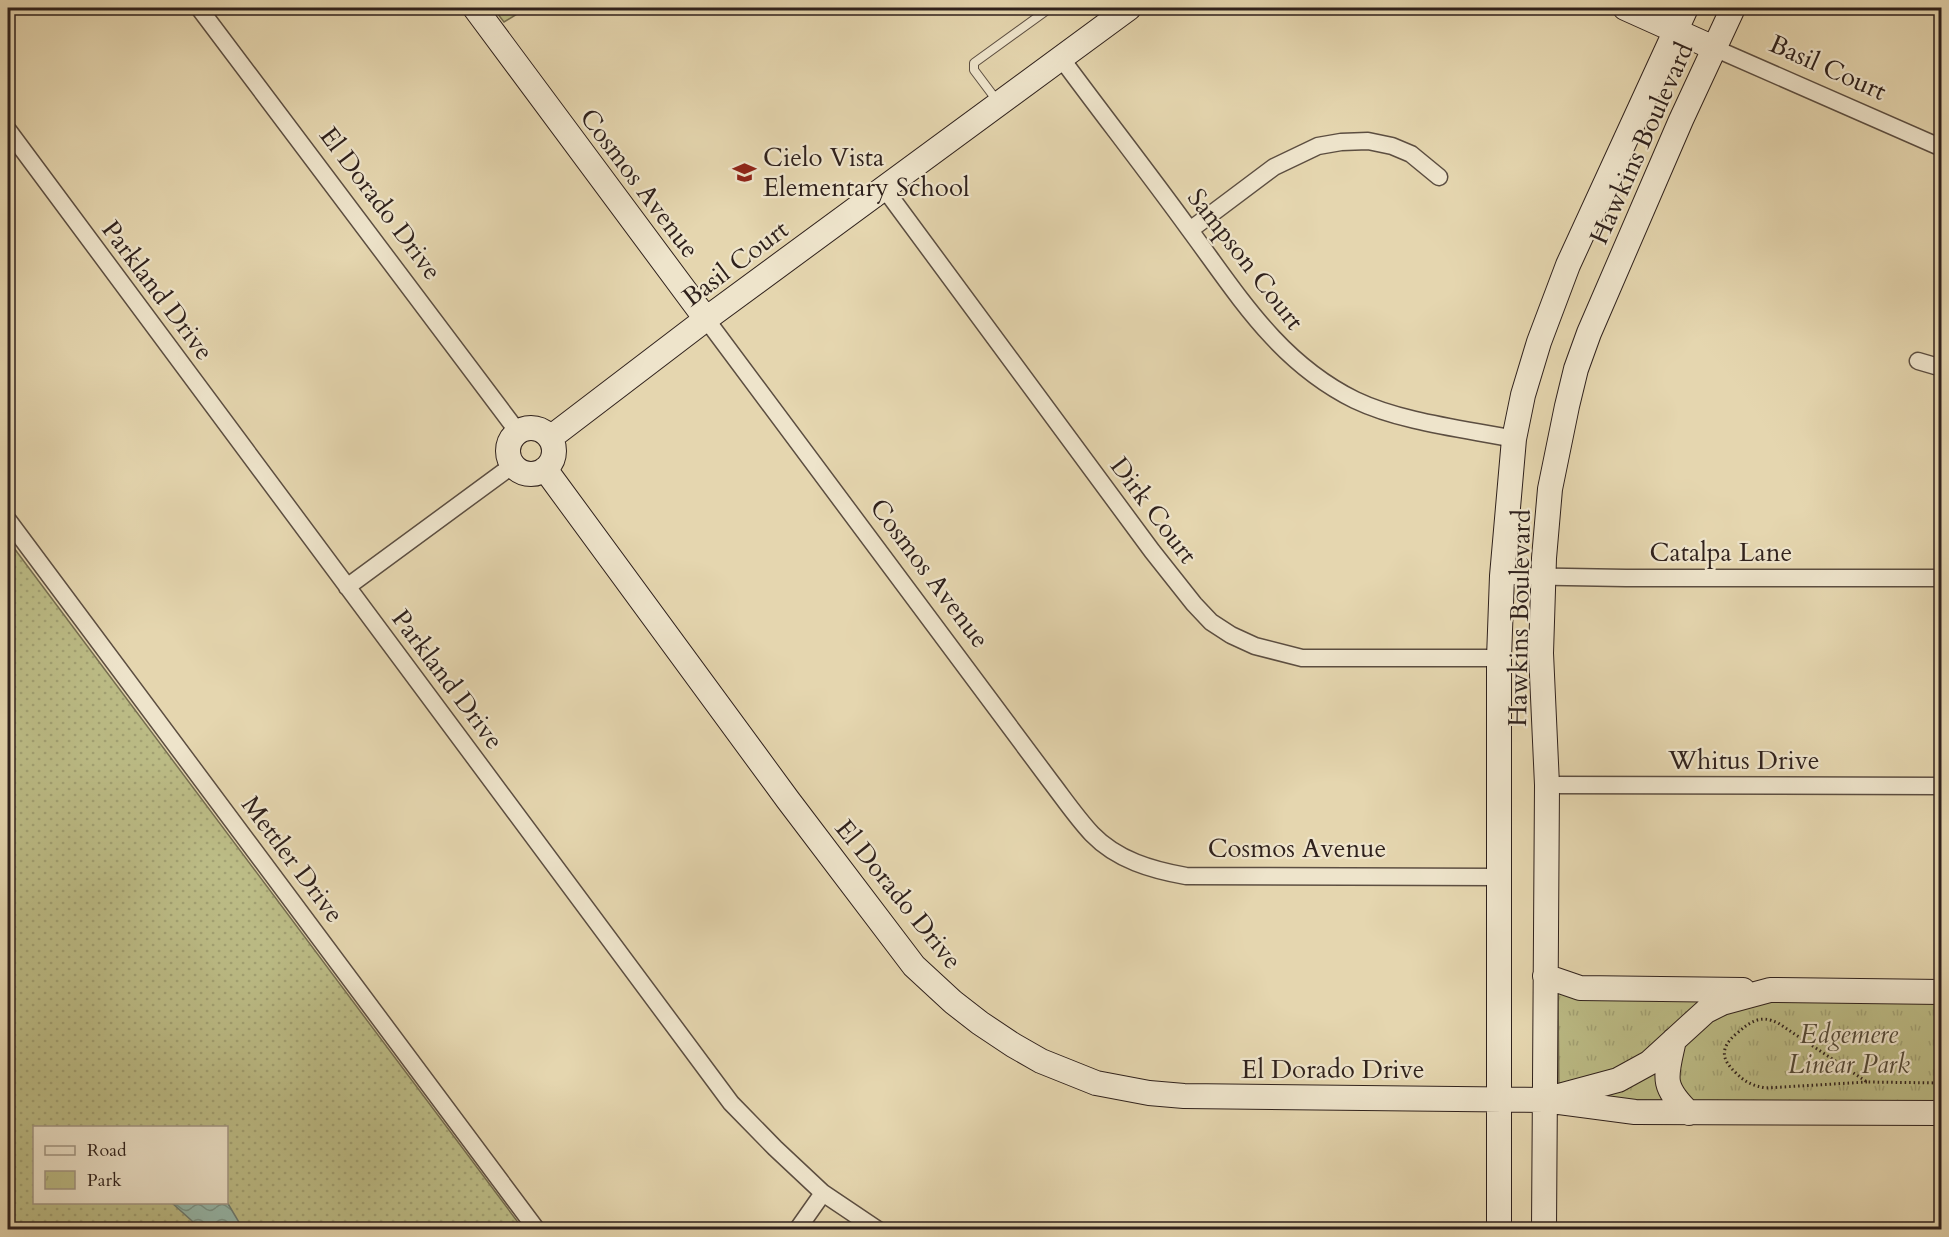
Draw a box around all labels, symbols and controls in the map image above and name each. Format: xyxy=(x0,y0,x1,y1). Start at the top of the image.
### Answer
street label: Basil Court xyxy=(1764,26,1892,109)
street label: Hawkins Boulevard xyxy=(1581,37,1702,250)
street label: Cosmos Avenue xyxy=(572,101,707,265)
street label: El Dorado Drive xyxy=(311,120,450,287)
place label: Cielo Vista Elementary School xyxy=(763,140,970,205)
school or university icon: Cielo Vista Elementary School xyxy=(732,159,758,185)
street label: Sampson Court xyxy=(1179,181,1312,337)
street label: Basil Court xyxy=(675,212,796,315)
street label: Parkland Drive xyxy=(94,213,222,367)
street label: Dirk Court xyxy=(1102,450,1205,571)
street label: Cosmos Avenue xyxy=(862,491,997,655)
street label: Hawkins Boulevard xyxy=(1500,509,1539,727)
street label: Catalpa Lane xyxy=(1650,535,1792,570)
street label: Parkland Drive xyxy=(384,602,512,756)
street label: Whitus Drive xyxy=(1667,743,1820,778)
street label: Mettler Drive xyxy=(233,789,352,930)
street label: El Dorado Drive xyxy=(827,812,970,977)
street label: Cosmos Avenue xyxy=(1208,831,1386,866)
park label: Edgemere Linear Park xyxy=(1788,1017,1910,1082)
street label: El Dorado Drive xyxy=(1241,1052,1425,1087)
legend xyxy=(33,1126,228,1204)
text: Road xyxy=(87,1138,127,1163)
text: Park xyxy=(87,1168,122,1193)

